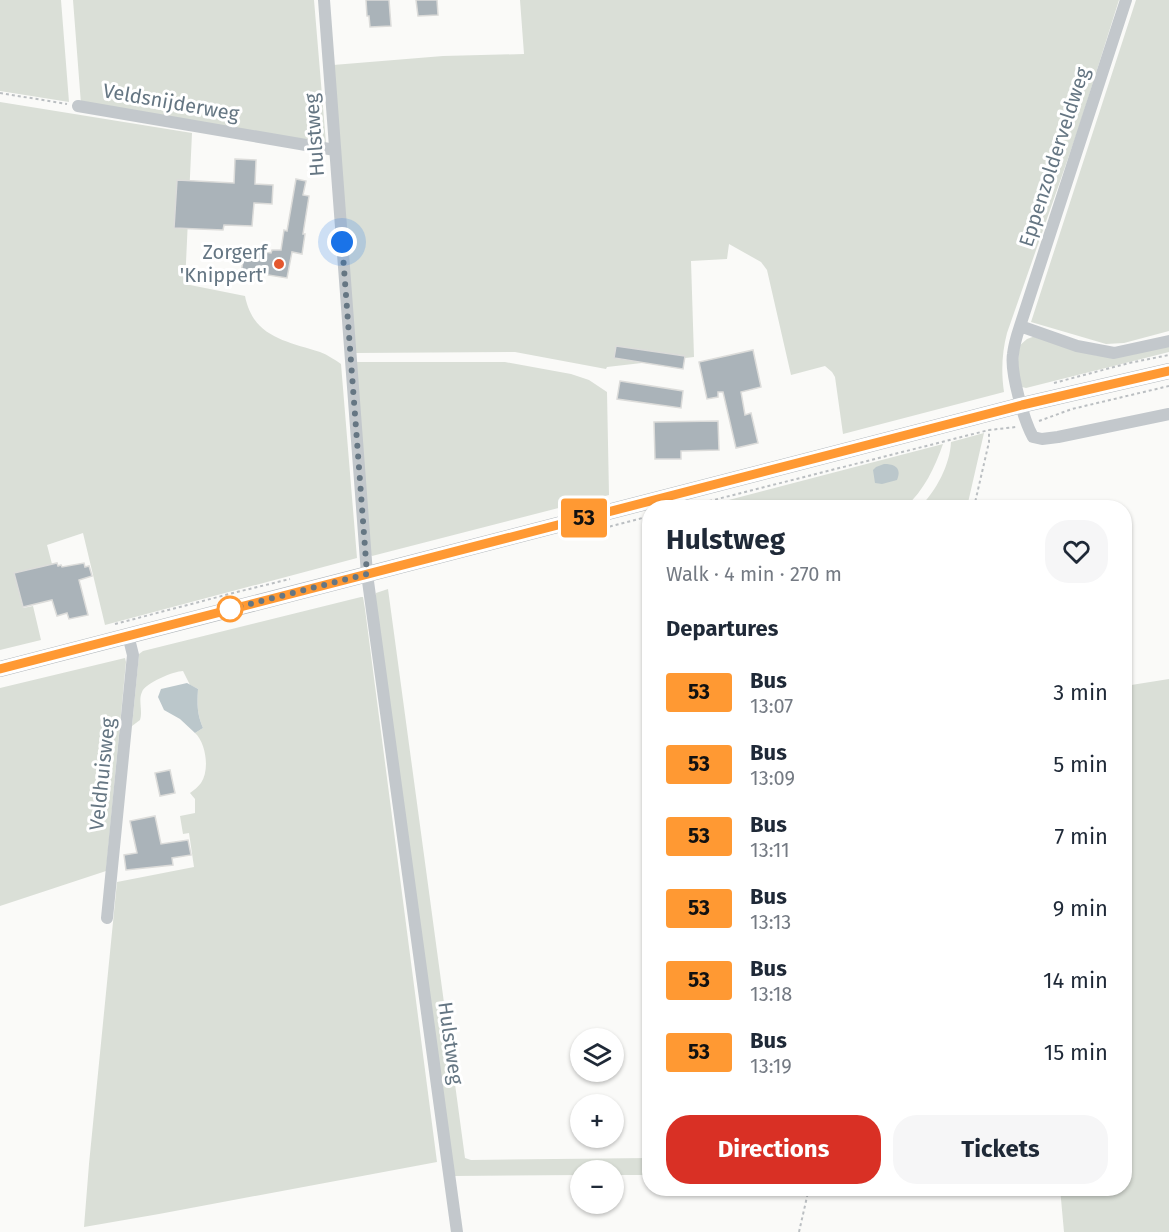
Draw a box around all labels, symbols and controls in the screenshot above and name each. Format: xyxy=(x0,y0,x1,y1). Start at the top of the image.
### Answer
street label: Eppenzolderveldweg xyxy=(1014,64,1095,250)
street label: Veldsnijderweg xyxy=(101,78,242,126)
street label: Hulstweg xyxy=(299,92,329,177)
your location xyxy=(327,227,357,257)
place label: Zorgerf 'Knippert' xyxy=(180,240,268,287)
marker: Zorgerf 'Knippert' xyxy=(272,257,286,271)
line badge: 53 xyxy=(557,498,611,538)
text: 53 xyxy=(573,505,595,531)
button: heart xyxy=(1045,520,1108,583)
text: Hulstweg xyxy=(666,523,785,556)
text: Walk · 4 min · 270 m xyxy=(666,562,842,586)
unlabelled marker xyxy=(217,596,243,622)
text: Departures xyxy=(666,615,778,642)
text: Bus xyxy=(750,667,787,694)
text: 53 xyxy=(688,679,710,705)
text: 3 min xyxy=(1053,679,1108,706)
text: 13:07 xyxy=(750,694,793,718)
street label: Veldhuisweg xyxy=(84,716,120,831)
text: Bus xyxy=(750,739,787,766)
text: 53 xyxy=(688,751,710,777)
text: 5 min xyxy=(1053,751,1108,778)
text: 13:09 xyxy=(750,766,795,790)
text: Bus xyxy=(750,811,787,838)
text: 53 xyxy=(688,823,710,849)
text: 7 min xyxy=(1054,823,1108,850)
text: 13:11 xyxy=(750,838,790,862)
text: Bus xyxy=(750,883,787,910)
text: 53 xyxy=(688,895,710,921)
text: 9 min xyxy=(1053,895,1108,922)
text: 13:13 xyxy=(750,910,791,934)
text: Bus xyxy=(750,955,787,982)
text: 53 xyxy=(688,967,710,993)
text: 14 min xyxy=(1043,967,1108,994)
text: 13:18 xyxy=(750,982,792,1006)
street label: Hulstweg xyxy=(433,1000,469,1087)
text: Bus xyxy=(750,1027,787,1054)
map controls xyxy=(570,1028,624,1214)
button: layers xyxy=(570,1028,624,1082)
text: 53 xyxy=(688,1039,710,1065)
text: 15 min xyxy=(1044,1039,1108,1066)
text: 13:19 xyxy=(750,1054,792,1078)
button: + xyxy=(570,1094,624,1148)
button: Directions xyxy=(666,1115,881,1184)
button: Tickets xyxy=(893,1115,1108,1184)
button: − xyxy=(570,1160,624,1214)

